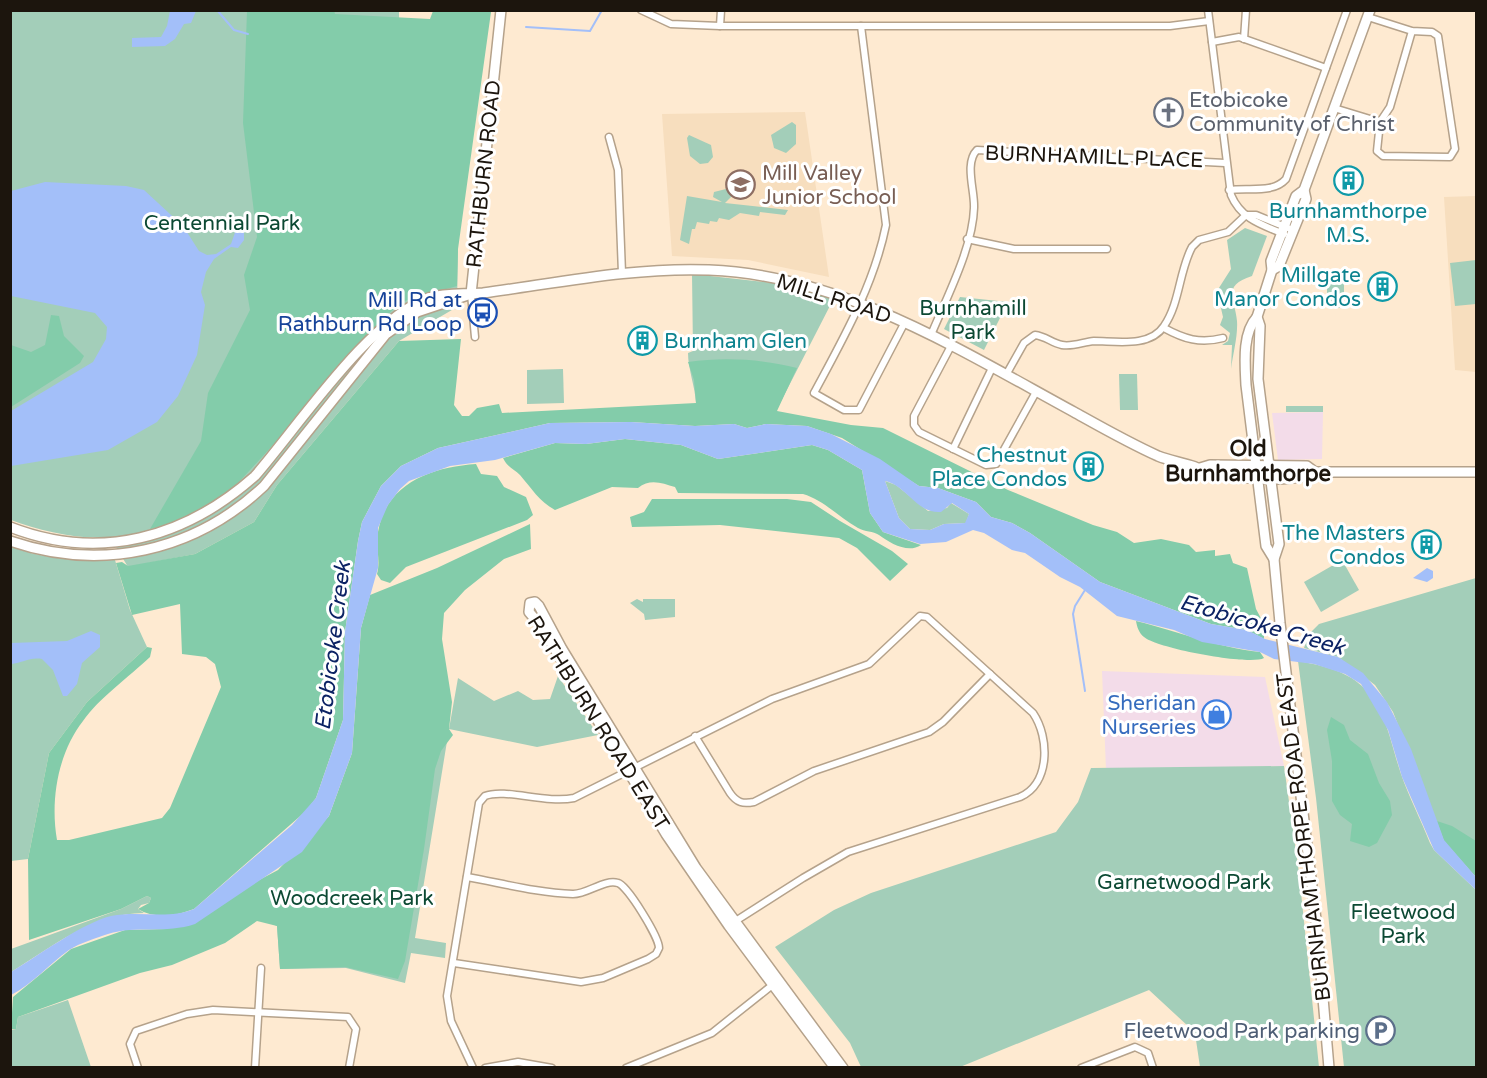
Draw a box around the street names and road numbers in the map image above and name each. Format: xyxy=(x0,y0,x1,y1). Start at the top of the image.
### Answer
street label: RATHBURN ROAD xyxy=(462,79,506,269)
street label: BURNHAMILL PLACE xyxy=(984,141,1204,173)
street label: MILL ROAD xyxy=(774,269,894,329)
street label: RATHBURN ROAD EAST xyxy=(522,611,675,835)
street label: BURNHAMTHORPE ROAD EAST xyxy=(1271,671,1337,1002)

